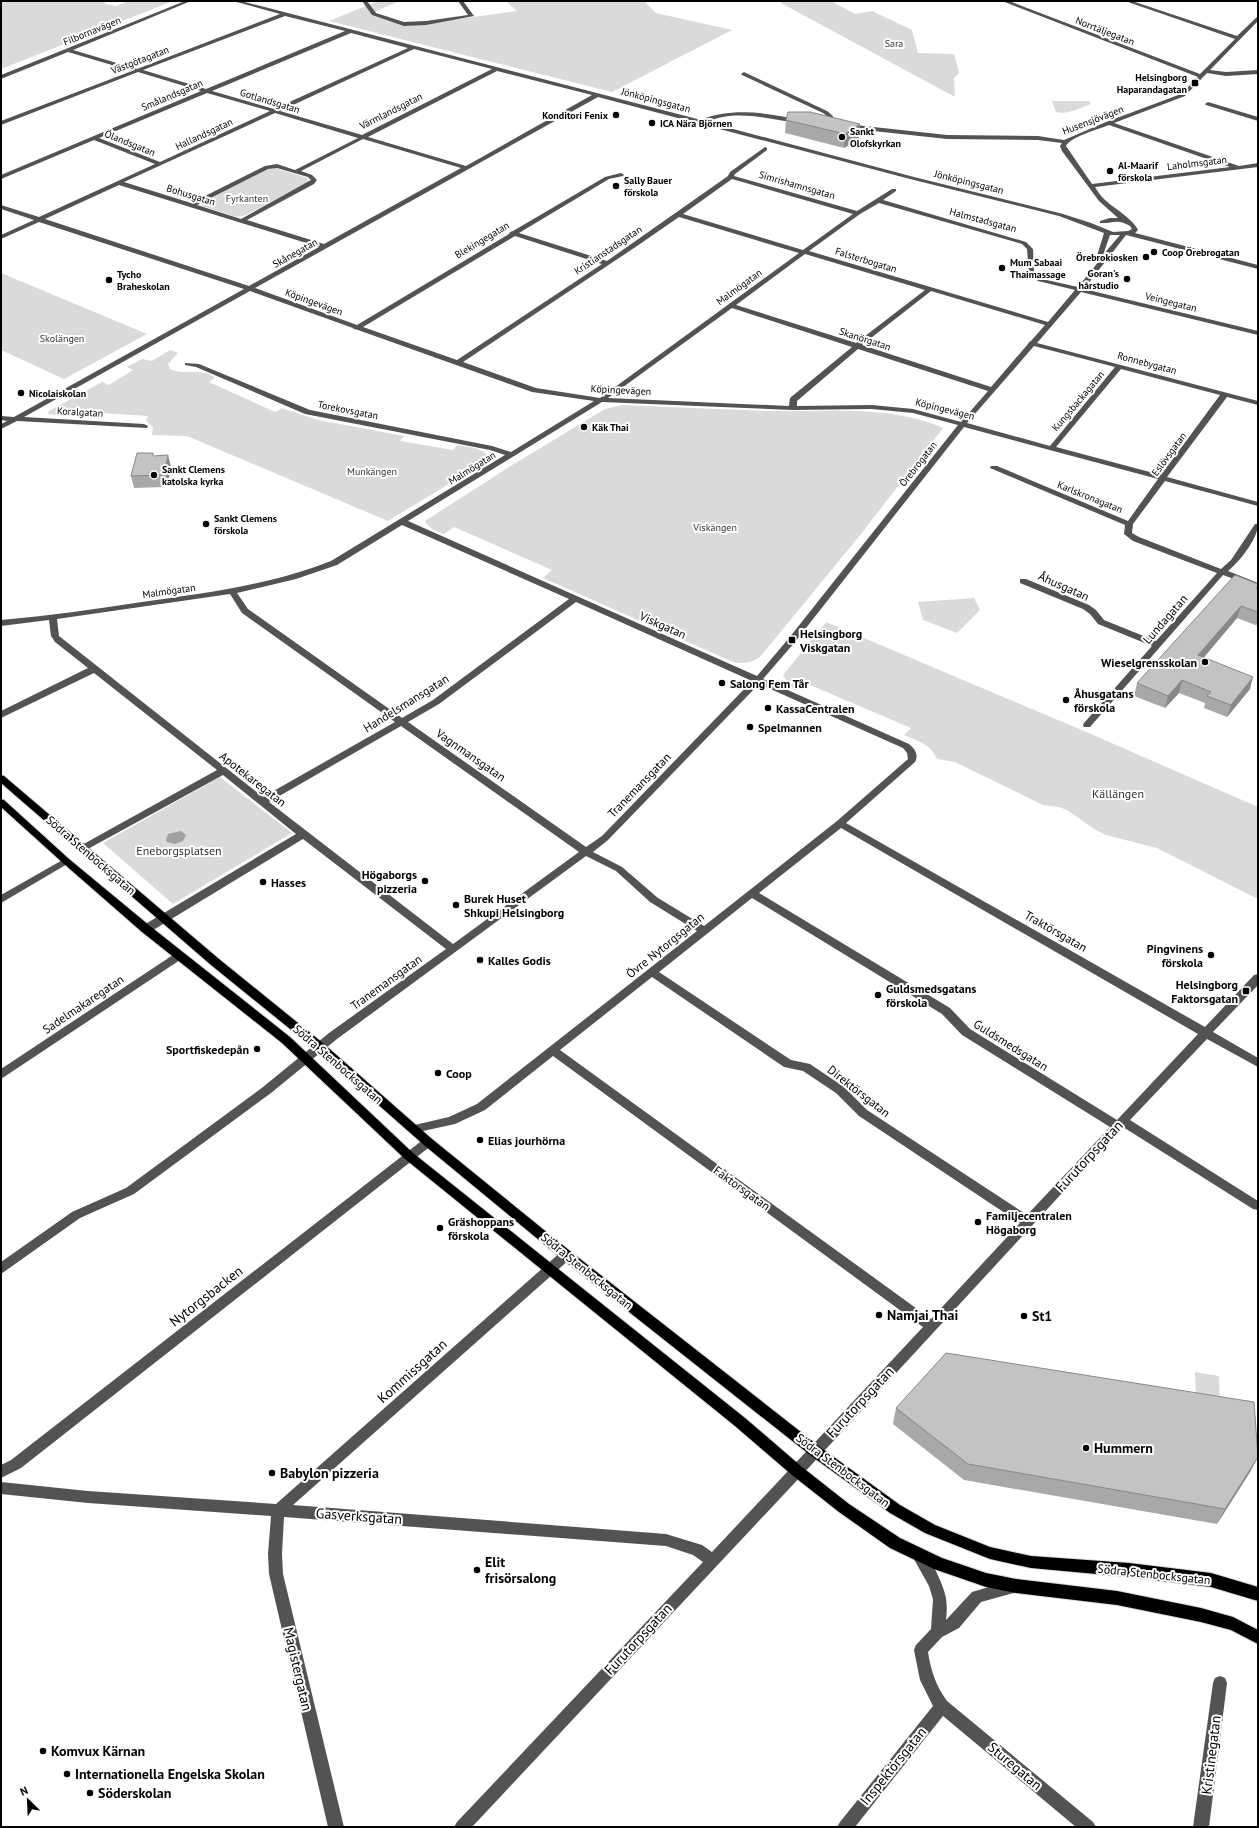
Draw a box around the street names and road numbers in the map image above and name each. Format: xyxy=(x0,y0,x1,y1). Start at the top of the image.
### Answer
street label: Filbornavägen xyxy=(61,14,123,48)
street label: Norrtäljegatan xyxy=(1074,14,1136,48)
street label: Västgötagatan xyxy=(108,43,171,77)
street label: Smålandsgatan xyxy=(139,76,205,114)
street label: Jönköpingsgatan xyxy=(619,84,692,115)
street label: Gotlandsgatan xyxy=(238,86,302,116)
street label: Värmlandsgatan xyxy=(357,90,425,133)
street label: Husensjövägen xyxy=(1060,102,1126,138)
street label: Hallandsgatan xyxy=(173,115,235,153)
street label: Ölandsgatan xyxy=(103,127,157,159)
street label: Laholmsgatan xyxy=(1166,153,1228,173)
street label: Jönköpingsgatan xyxy=(932,167,1005,197)
street label: Simrishamnsgatan xyxy=(757,168,837,202)
street label: Bohusgatan xyxy=(165,181,217,209)
street label: Halmstadsgatan xyxy=(948,205,1018,235)
street label: Blekingegatan xyxy=(452,219,512,261)
street label: Kristianstadsgatan xyxy=(572,223,644,277)
street label: Skånegatan xyxy=(270,235,320,271)
street label: Falsterbogatan xyxy=(834,244,898,276)
street label: Malmögatan xyxy=(714,266,764,308)
street label: Köpingevägen xyxy=(283,286,345,318)
street label: Veingegatan xyxy=(1143,289,1198,315)
street label: Skanörgatan xyxy=(838,325,892,353)
street label: Ronnebygatan xyxy=(1116,349,1178,377)
street label: Kungsbackagatan xyxy=(1049,368,1107,434)
street label: Köpingevägen xyxy=(590,382,652,398)
street label: Köpingevägen xyxy=(914,395,976,423)
street label: Torekovsgatan xyxy=(317,398,379,422)
street label: Koralgatan xyxy=(56,404,104,420)
street label: Eslövsgatan xyxy=(1149,430,1189,478)
street label: Örebrogatan xyxy=(896,439,940,489)
street label: Malmögatan xyxy=(446,448,498,488)
street label: Karlskronagatan xyxy=(1055,478,1125,516)
street label: Åhusgatan xyxy=(1036,568,1092,604)
street label: Malmögatan xyxy=(142,581,196,601)
street label: Lundagatan xyxy=(1140,591,1190,647)
street label: Viskgatan xyxy=(636,608,689,642)
street label: Handelsmansgatan xyxy=(360,671,452,735)
street label: Vagnmansgatan xyxy=(433,725,509,785)
street label: Apotekaregatan xyxy=(217,748,289,810)
street label: Tranemansgatan xyxy=(604,749,674,821)
street label: Södra Stenbocksgatan xyxy=(43,812,139,898)
street label: Traktörsgatan xyxy=(1022,907,1090,955)
street label: Övre Nytorgsgatan xyxy=(623,909,707,981)
street label: Tranemansgatan xyxy=(347,951,425,1013)
street label: Sadelmakaregatan xyxy=(40,971,126,1037)
street label: Guldsmedsgatan xyxy=(971,1016,1051,1074)
street label: Södra Stenbocksgatan xyxy=(290,1021,386,1107)
street label: Direktörsgatan xyxy=(825,1062,893,1120)
street label: Furutorpsgatan xyxy=(1051,1116,1127,1196)
street label: Faktorsgatan xyxy=(711,1162,773,1214)
street label: Södra Stenbocksgatan xyxy=(538,1229,636,1313)
street label: Nytorgsbacken xyxy=(166,1262,246,1330)
street label: Kommissgatan xyxy=(373,1335,451,1407)
street label: Furutorpsgatan xyxy=(822,1362,898,1442)
street label: Södra Stenbocksgatan xyxy=(793,1430,893,1510)
street label: Gasverksgatan xyxy=(315,1504,403,1528)
street label: Södra Stenbocksgatan xyxy=(1097,1561,1211,1587)
street label: Furutorpsgatan xyxy=(600,1599,676,1679)
street label: Magistergatan xyxy=(280,1625,316,1713)
street label: Kristinegatan xyxy=(1197,1714,1225,1796)
street label: Inspektörsgatan xyxy=(856,1723,930,1809)
street label: Sturegatan xyxy=(984,1738,1046,1794)

